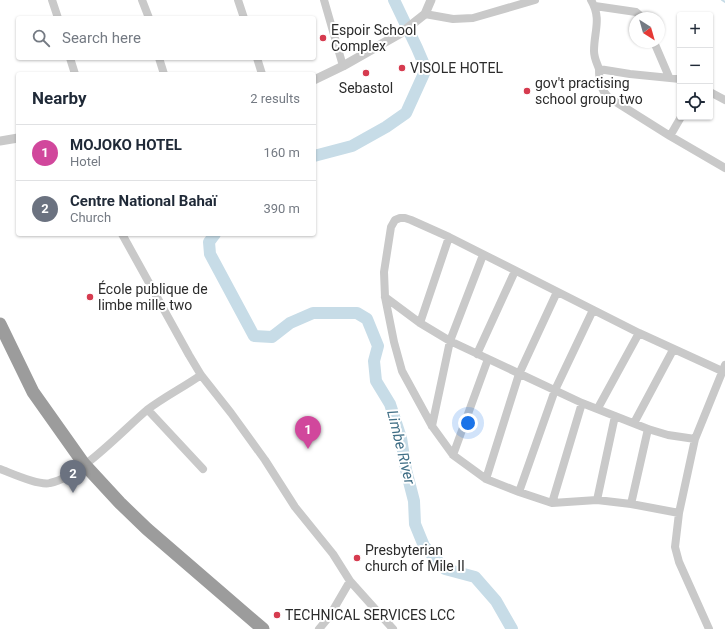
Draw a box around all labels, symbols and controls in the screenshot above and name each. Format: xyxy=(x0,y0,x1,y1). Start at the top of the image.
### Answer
north arrow xyxy=(629,12,665,48)
map controls xyxy=(677,12,713,120)
button: + xyxy=(677,12,713,48)
search box xyxy=(16,16,316,60)
place label: Espoir School Complex xyxy=(331,22,416,54)
icon: search xyxy=(30,27,52,49)
text: Search here xyxy=(62,29,141,47)
marker: Espoir School Complex xyxy=(318,33,328,43)
button: − xyxy=(677,48,713,84)
place label: VISOLE HOTEL xyxy=(410,60,503,76)
marker: VISOLE HOTEL xyxy=(397,63,407,73)
marker: Sebastol xyxy=(361,68,371,78)
place label: gov't practising school group two xyxy=(535,75,643,107)
place label: Sebastol xyxy=(339,80,393,96)
button: locate xyxy=(677,84,713,120)
marker: gov't practising school group two xyxy=(522,86,532,96)
text: Nearby xyxy=(32,88,87,108)
text: 2 results xyxy=(250,91,300,106)
text: MOJOKO HOTEL xyxy=(70,136,182,154)
text: 1 xyxy=(41,145,49,160)
text: 160 m xyxy=(263,145,300,160)
text: Hotel xyxy=(70,154,101,169)
text: Centre National Bahaï xyxy=(70,192,217,210)
text: 2 xyxy=(41,201,49,216)
text: 390 m xyxy=(263,201,300,216)
text: Church xyxy=(70,210,111,225)
place label: École publique de limbe mille two xyxy=(98,280,208,313)
marker: École publique de limbe mille two xyxy=(85,292,95,302)
water label: Limbe River xyxy=(383,408,419,487)
your location xyxy=(458,413,478,433)
pin: 1 xyxy=(295,416,321,449)
pin: 2 xyxy=(60,460,86,493)
place label: Presbyterian church of Mile II xyxy=(365,542,465,574)
marker: Presbyterian church of Mile II xyxy=(352,553,362,563)
place label: TECHNICAL SERVICES LCC xyxy=(285,607,455,623)
marker: TECHNICAL SERVICES LCC xyxy=(272,610,282,620)

